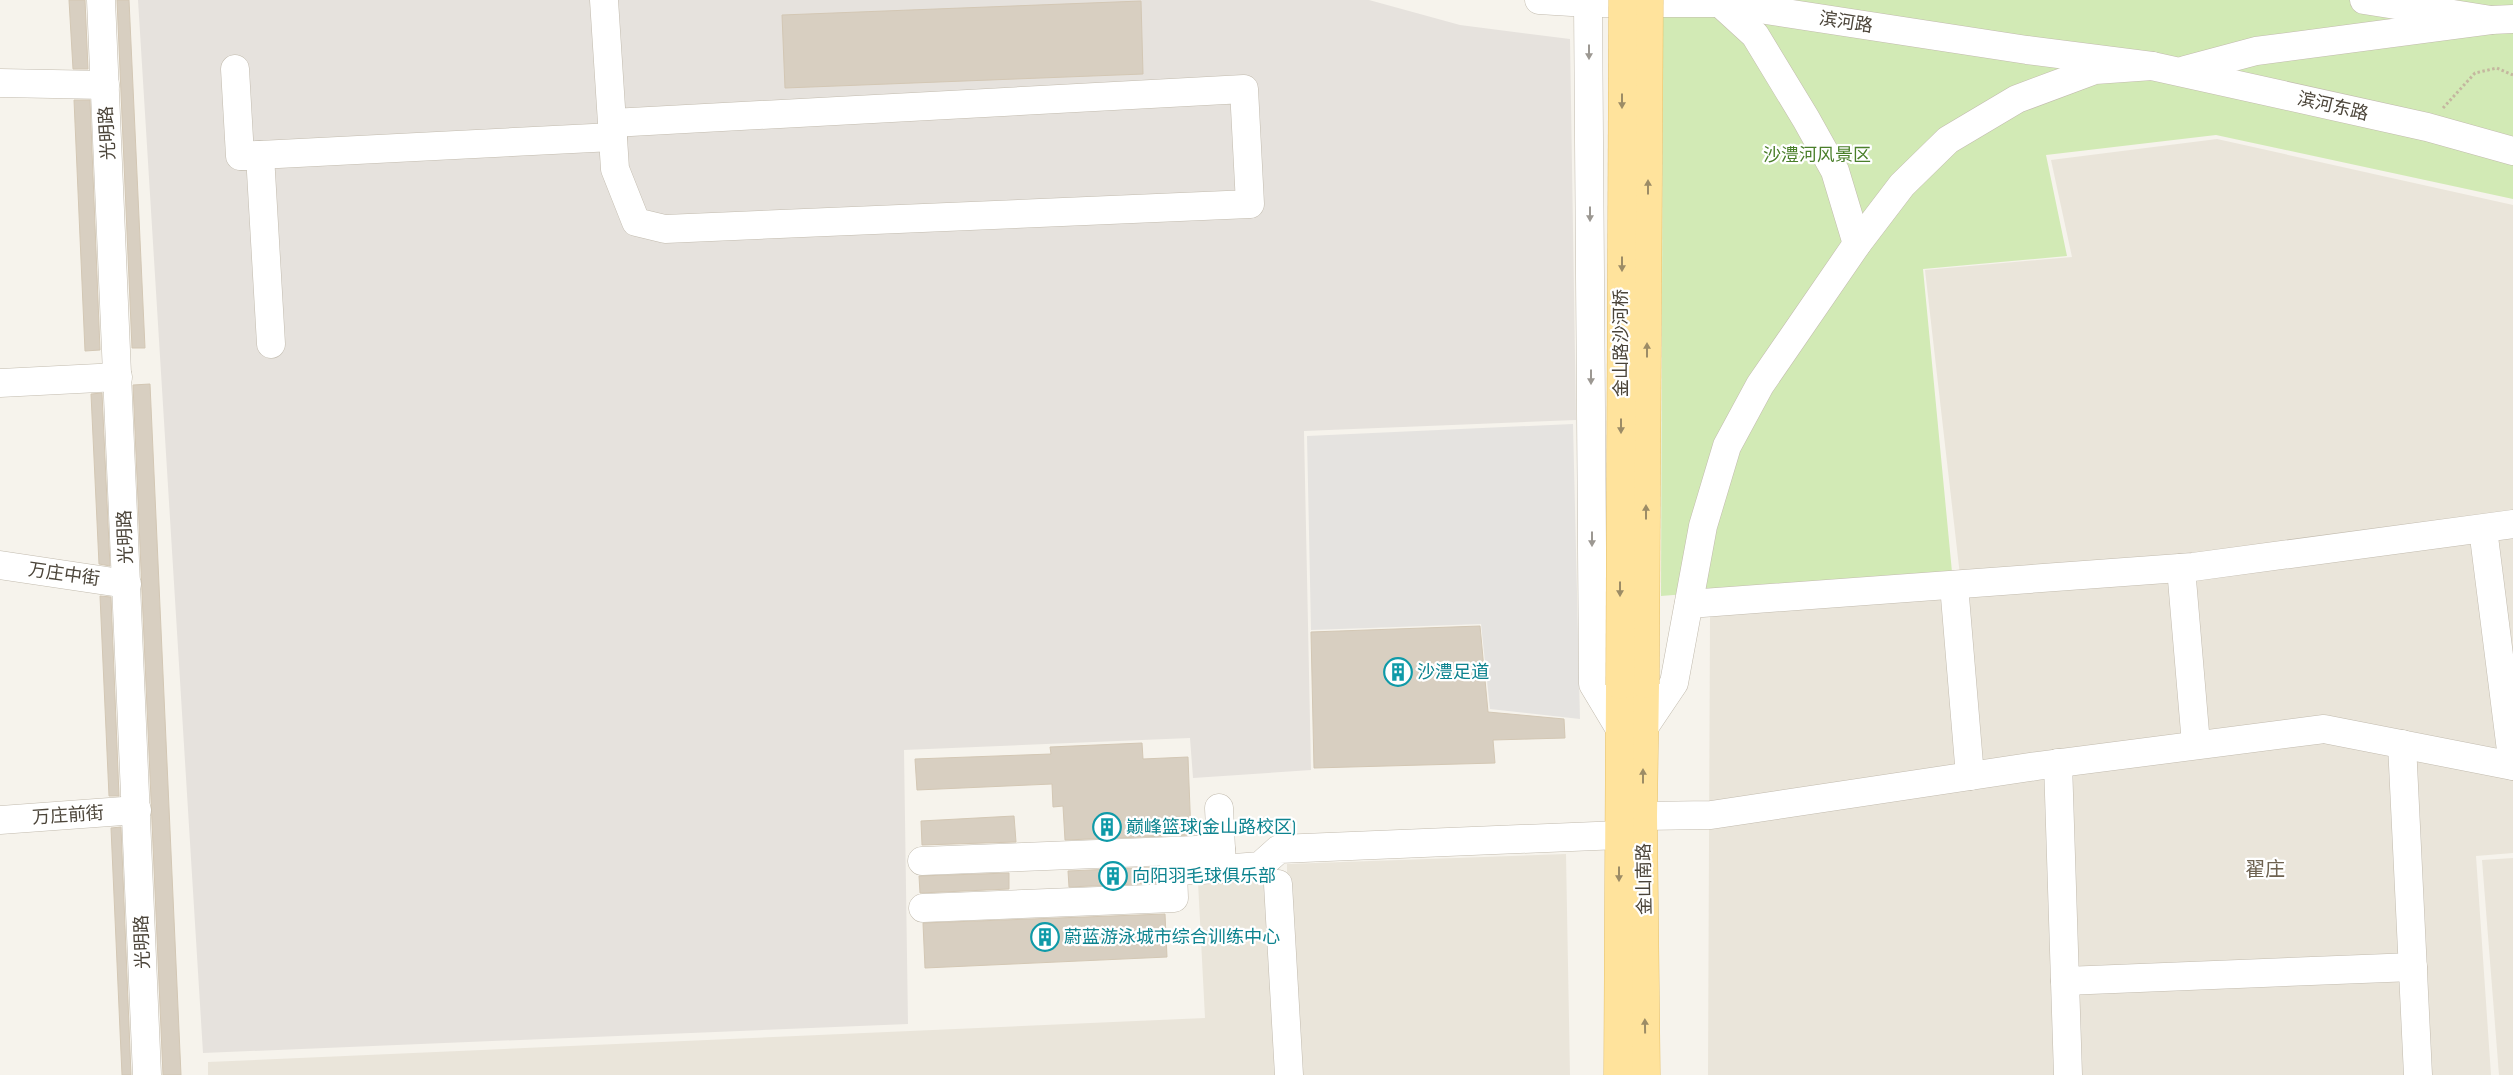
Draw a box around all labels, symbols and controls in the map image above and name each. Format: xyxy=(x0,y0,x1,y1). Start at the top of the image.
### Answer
street label: 滨河路 xyxy=(1818,8,1874,37)
one-way arrow xyxy=(1585,44,1593,60)
street label: 滨河东路 xyxy=(2295,88,2370,125)
one-way arrow xyxy=(1618,93,1626,109)
street label: 光明路 xyxy=(96,105,119,160)
park label: 沙澧河风景区 xyxy=(1763,145,1871,166)
one-way arrow xyxy=(1644,179,1652,195)
one-way arrow xyxy=(1586,206,1594,222)
one-way arrow xyxy=(1618,256,1626,272)
street label: 金山路沙河桥 xyxy=(1611,289,1632,397)
one-way arrow xyxy=(1643,342,1651,358)
one-way arrow xyxy=(1587,369,1595,385)
one-way arrow xyxy=(1617,418,1625,434)
one-way arrow xyxy=(1642,504,1650,520)
street label: 光明路 xyxy=(114,510,137,564)
one-way arrow xyxy=(1588,531,1596,547)
street label: 万庄中街 xyxy=(27,559,101,590)
one-way arrow xyxy=(1616,581,1624,597)
building icon: 沙澧足道 xyxy=(1383,657,1413,687)
place label: 沙澧足道 xyxy=(1417,662,1489,683)
one-way arrow xyxy=(1639,768,1647,784)
street label: 万庄前街 xyxy=(31,803,105,828)
building icon: 巅峰篮球(金山路校区) xyxy=(1092,812,1122,842)
place label: 巅峰篮球(金山路校区) xyxy=(1126,817,1296,838)
street label: 金山南路 xyxy=(1633,843,1656,915)
district label: 翟庄 xyxy=(2245,858,2285,882)
building icon: 向阳羽毛球俱乐部 xyxy=(1098,861,1128,891)
place label: 向阳羽毛球俱乐部 xyxy=(1132,866,1276,887)
one-way arrow xyxy=(1615,866,1623,882)
street label: 光明路 xyxy=(131,915,154,969)
building icon: 蔚蓝游泳城市综合训练中心 xyxy=(1030,922,1060,952)
place label: 蔚蓝游泳城市综合训练中心 xyxy=(1064,927,1280,948)
one-way arrow xyxy=(1641,1018,1649,1034)

